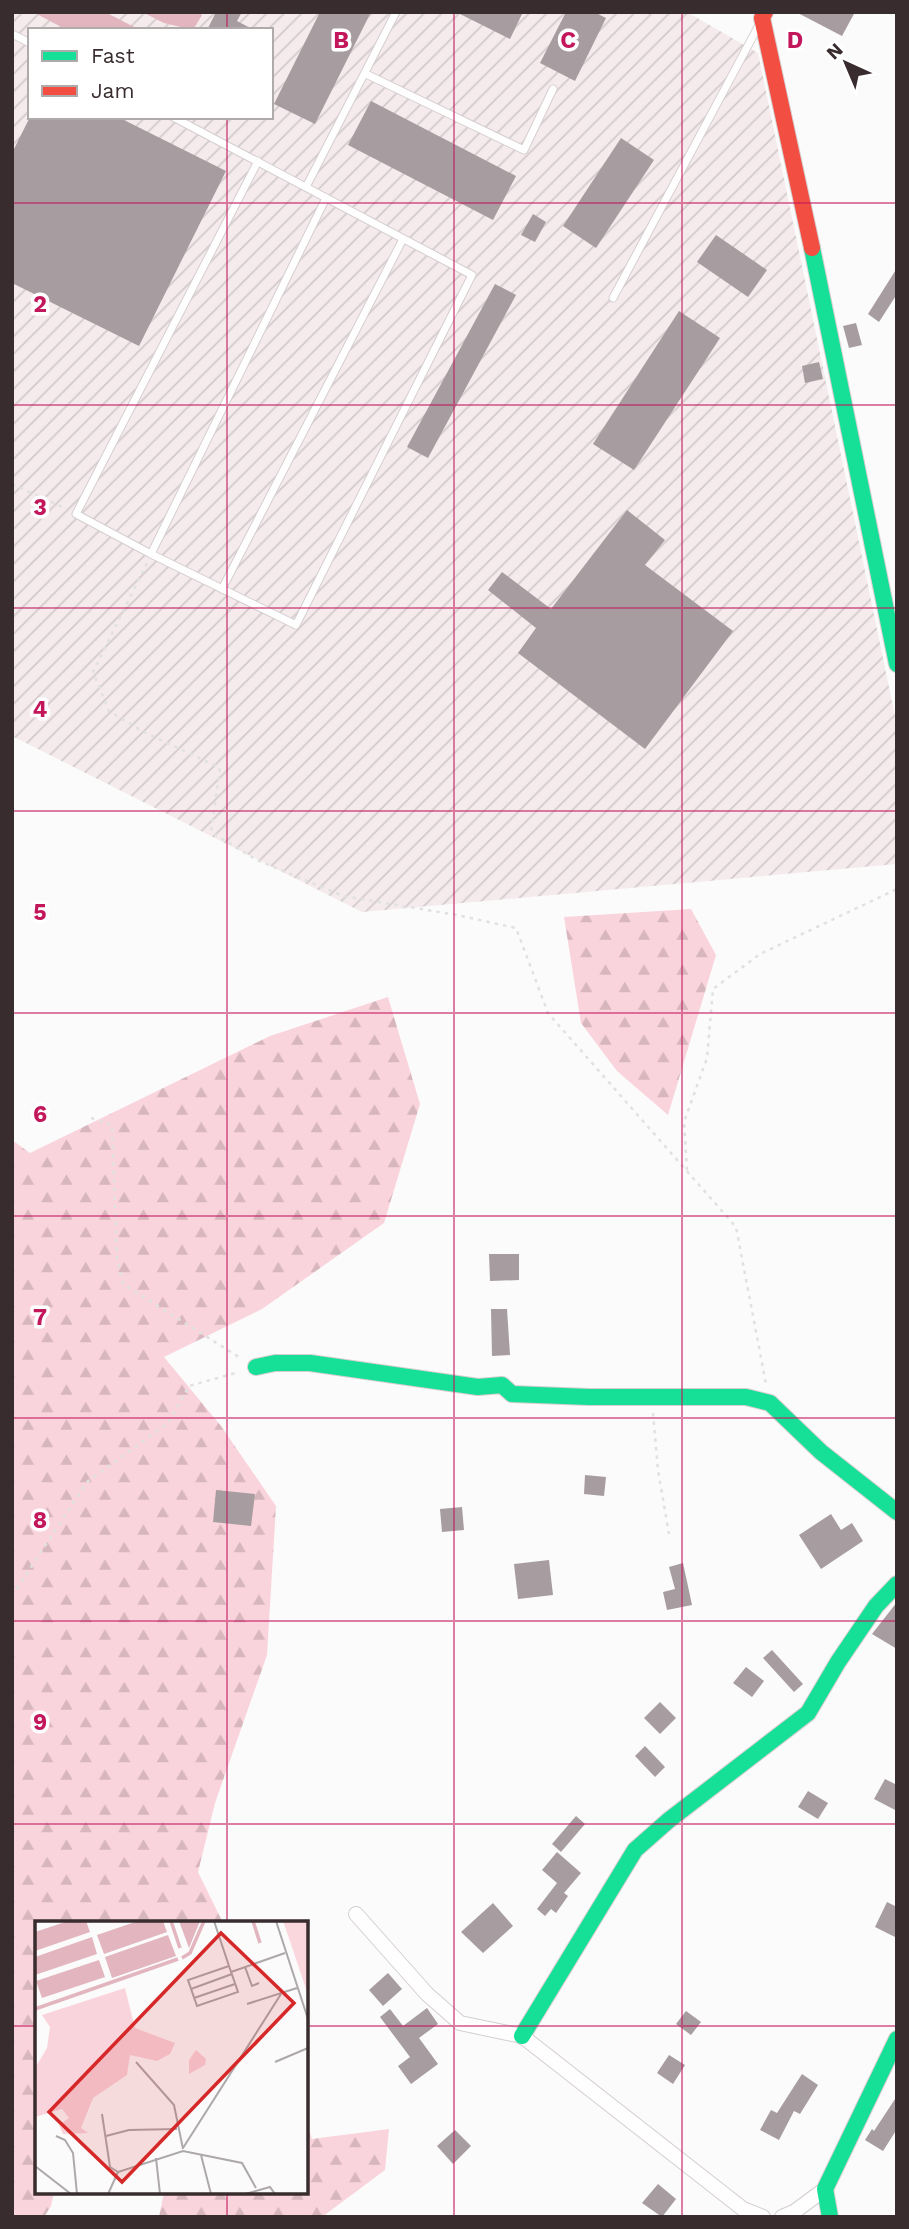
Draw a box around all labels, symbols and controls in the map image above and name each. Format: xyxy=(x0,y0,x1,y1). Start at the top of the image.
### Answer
text: B xyxy=(333,27,349,54)
text: C xyxy=(560,27,576,54)
text: D xyxy=(787,27,803,54)
legend xyxy=(28,28,273,119)
north arrow xyxy=(811,28,881,98)
text: N xyxy=(821,38,848,64)
text: Fast xyxy=(91,43,135,68)
text: Jam xyxy=(91,78,134,103)
text: 2 xyxy=(33,291,47,318)
text: 3 xyxy=(33,494,47,521)
text: 4 xyxy=(33,696,48,723)
text: 5 xyxy=(33,899,47,926)
text: 6 xyxy=(33,1101,47,1128)
text: 7 xyxy=(33,1304,47,1331)
text: 8 xyxy=(33,1507,47,1534)
text: 9 xyxy=(33,1709,47,1736)
inset map xyxy=(35,1921,308,2194)

